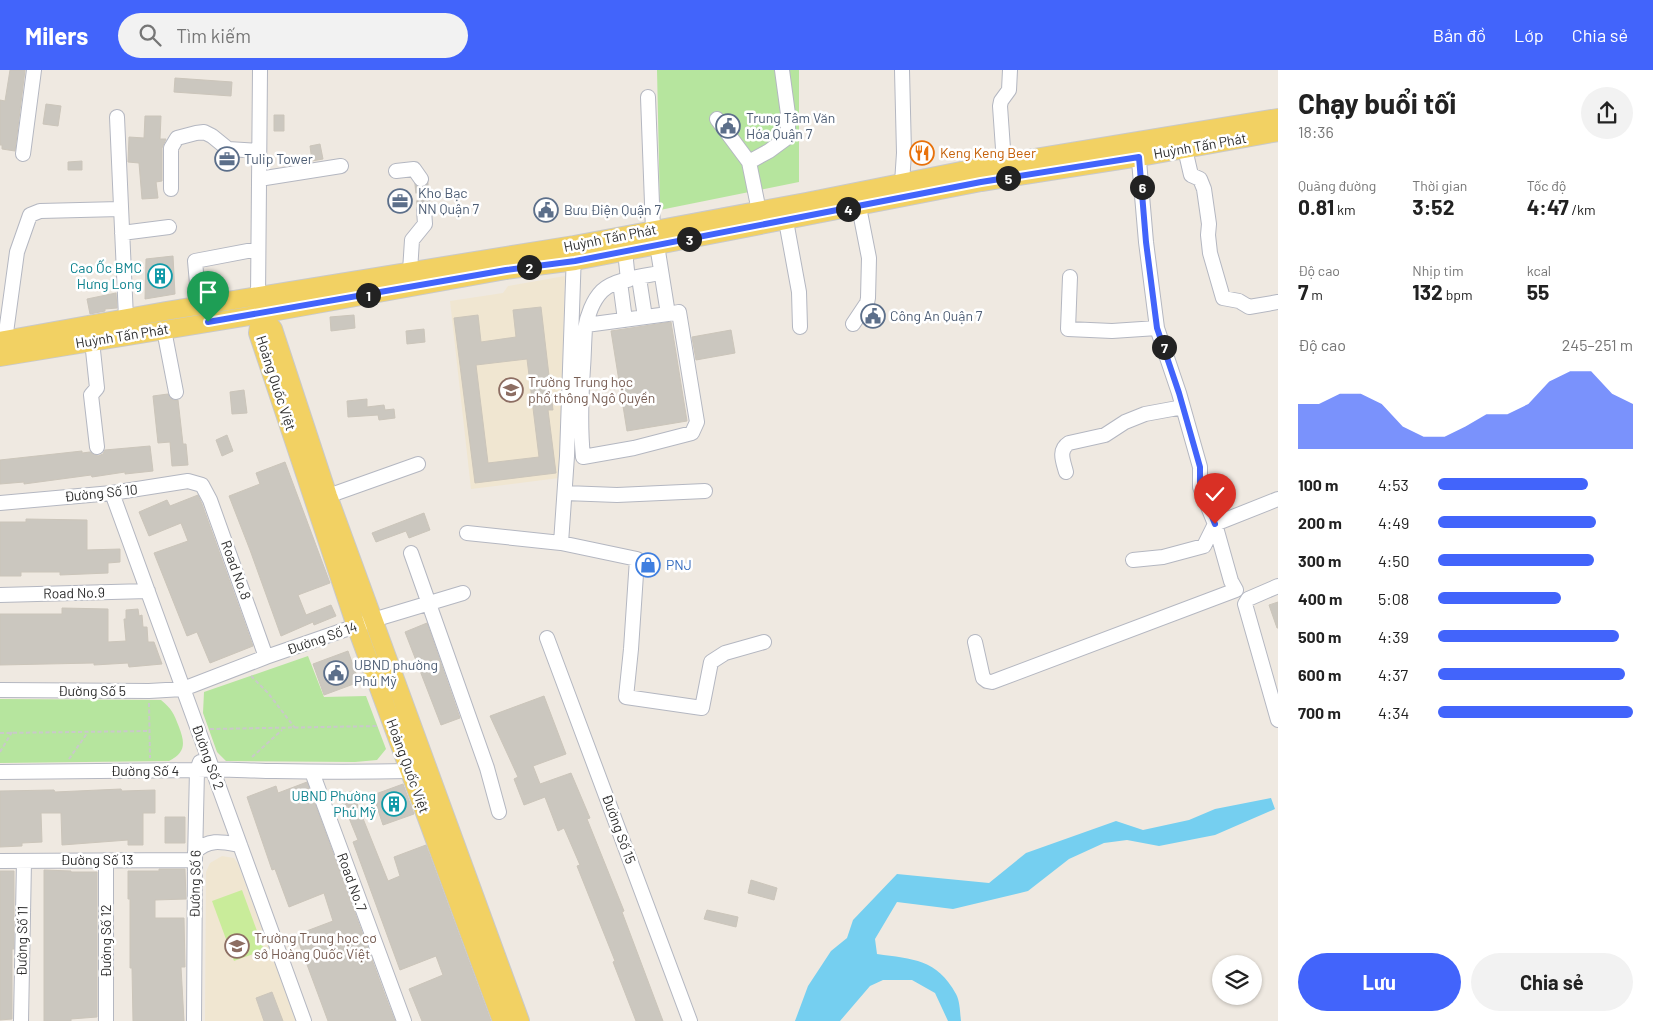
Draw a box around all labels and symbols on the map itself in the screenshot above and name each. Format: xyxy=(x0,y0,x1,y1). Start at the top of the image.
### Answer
place label: Trung Tâm Văn Hóa Quận 7 xyxy=(746,109,835,142)
public building icon: Trung Tâm Văn Hóa Quận 7 xyxy=(715,113,741,139)
street label: Huỳnh Tấn Phát xyxy=(1152,129,1248,162)
restaurant icon: Keng Keng Beer xyxy=(909,140,935,166)
place label: Keng Keng Beer xyxy=(940,144,1036,161)
office icon: Tulip Tower xyxy=(214,146,240,172)
place label: Tulip Tower xyxy=(244,150,313,167)
pin: 5 xyxy=(996,166,1020,190)
pin: 6 xyxy=(1130,174,1154,200)
place label: Kho Bạc NN Quận 7 xyxy=(418,184,480,217)
office icon: Kho Bạc NN Quận 7 xyxy=(387,188,413,214)
pin: 4 xyxy=(836,196,860,222)
public building icon: Bưu Điện Quận 7 xyxy=(533,197,559,223)
place label: Bưu Điện Quận 7 xyxy=(564,201,661,218)
street label: Huỳnh Tấn Phát xyxy=(562,220,658,255)
pin: 3 xyxy=(676,226,702,252)
pin: 2 xyxy=(516,254,542,280)
place label: Cao Ốc BMC Hưng Long xyxy=(70,259,142,292)
building icon: Cao Ốc BMC Hưng Long xyxy=(147,263,173,289)
pin xyxy=(187,271,229,322)
pin: 1 xyxy=(356,282,380,308)
public building icon: Công An Quận 7 xyxy=(860,303,886,329)
place label: Công An Quận 7 xyxy=(890,307,983,324)
street label: Huỳnh Tấn Phát xyxy=(74,320,170,351)
street label: Hoàng Quốc Việt xyxy=(253,333,300,433)
pin: 7 xyxy=(1152,334,1176,360)
place label: Trường Trung học phổ thông Ngô Quyền xyxy=(528,373,655,406)
school or university icon: Trường Trung học phổ thông Ngô Quyền xyxy=(498,377,524,403)
pin xyxy=(1194,473,1236,524)
street label: Đường Số 10 xyxy=(63,480,138,505)
street label: Road No.8 xyxy=(218,538,255,602)
shop icon: PNJ xyxy=(635,552,661,578)
place label: PNJ xyxy=(666,556,692,573)
street label: Road No.9 xyxy=(43,583,105,602)
street label: Đường Số 14 xyxy=(284,618,359,658)
place label: UBND phường Phú Mỹ xyxy=(354,656,438,689)
public building icon: UBND phường Phú Mỹ xyxy=(323,660,349,686)
street label: Đường Số 5 xyxy=(58,682,126,699)
street label: Hoàng Quốc Việt xyxy=(384,716,433,815)
street label: Đường Số 2 xyxy=(189,722,228,792)
street label: Đường Số 4 xyxy=(111,762,179,779)
place label: UBND Phường Phú Mỹ xyxy=(292,787,377,820)
building icon: UBND Phường Phú Mỹ xyxy=(381,791,407,817)
street label: Đường Số 15 xyxy=(599,792,640,866)
street label: Đường Số 6 xyxy=(185,850,204,918)
street label: Road No.7 xyxy=(334,850,371,914)
street label: Đường Số 13 xyxy=(61,851,133,868)
street label: Đường Số 12 xyxy=(97,904,114,978)
street label: Đường Số 11 xyxy=(12,906,31,976)
place label: Trường Trung học cơ sở Hoàng Quốc Việt xyxy=(254,929,377,962)
school or university icon: Trường Trung học cơ sở Hoàng Quốc Việt xyxy=(224,933,250,959)

